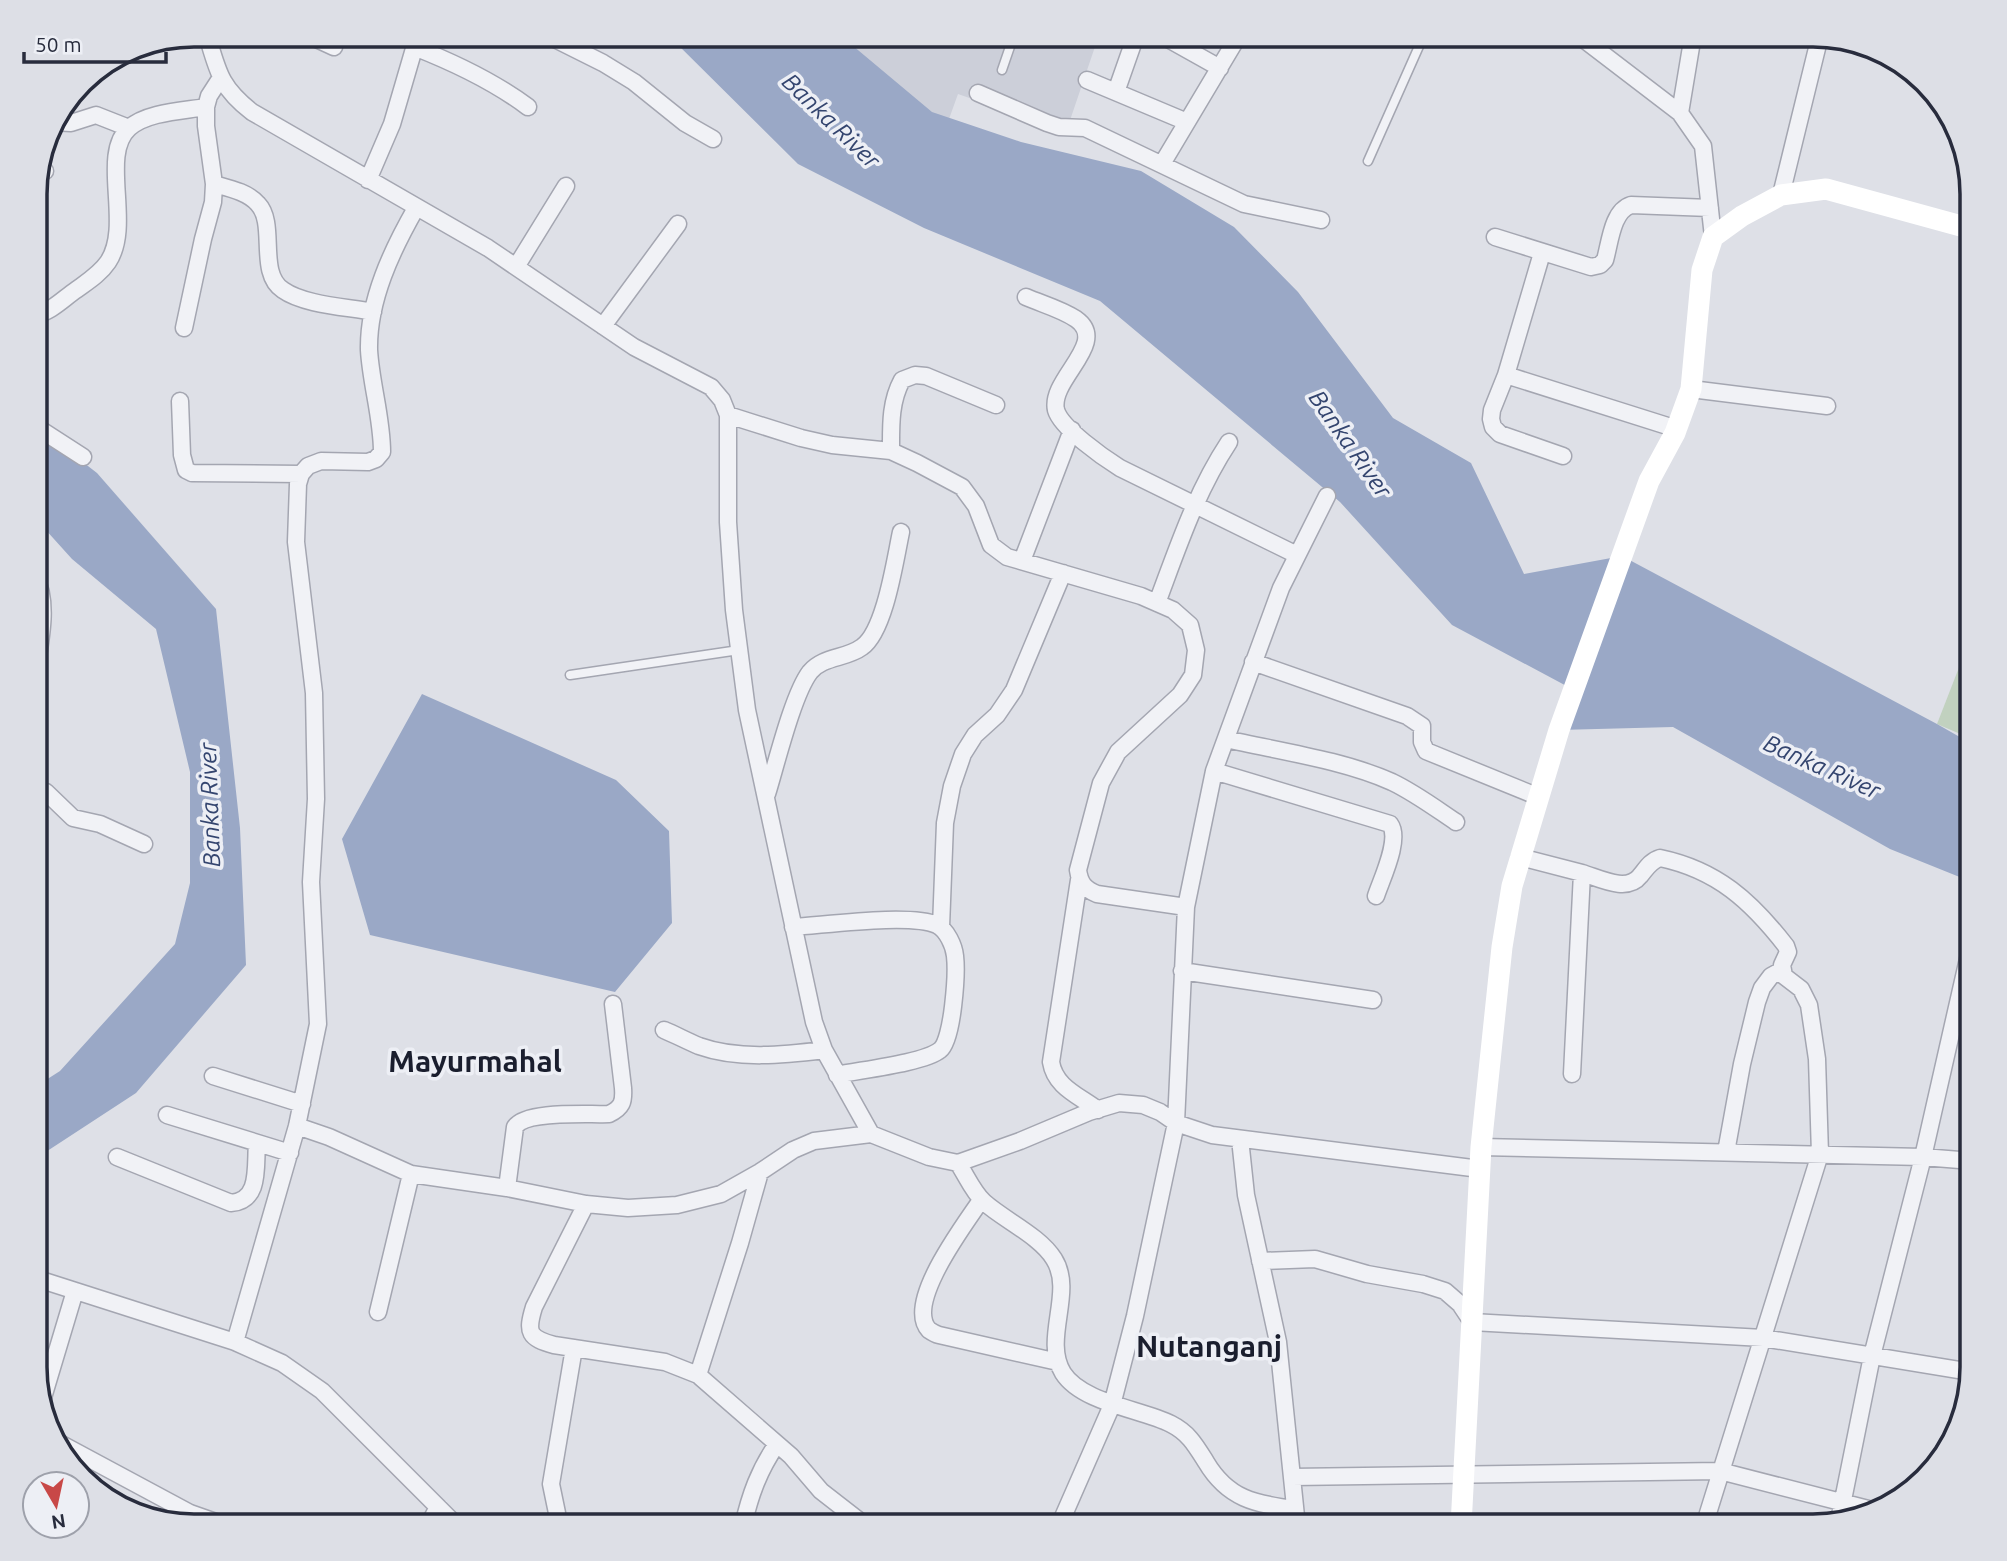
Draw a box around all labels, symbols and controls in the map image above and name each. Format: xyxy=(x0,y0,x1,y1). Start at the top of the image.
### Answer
scale bar xyxy=(24,21,166,65)
text: 50 m xyxy=(35,32,82,56)
water label: Banka River xyxy=(777,68,886,174)
water label: Banka River xyxy=(1304,385,1398,503)
water label: Banka River xyxy=(1760,729,1885,805)
water label: Banka River xyxy=(194,741,225,868)
district label: Mayurmahal xyxy=(388,1044,562,1078)
district label: Nutanganj xyxy=(1136,1329,1282,1363)
north arrow xyxy=(21,1470,91,1540)
text: N xyxy=(50,1510,67,1534)

